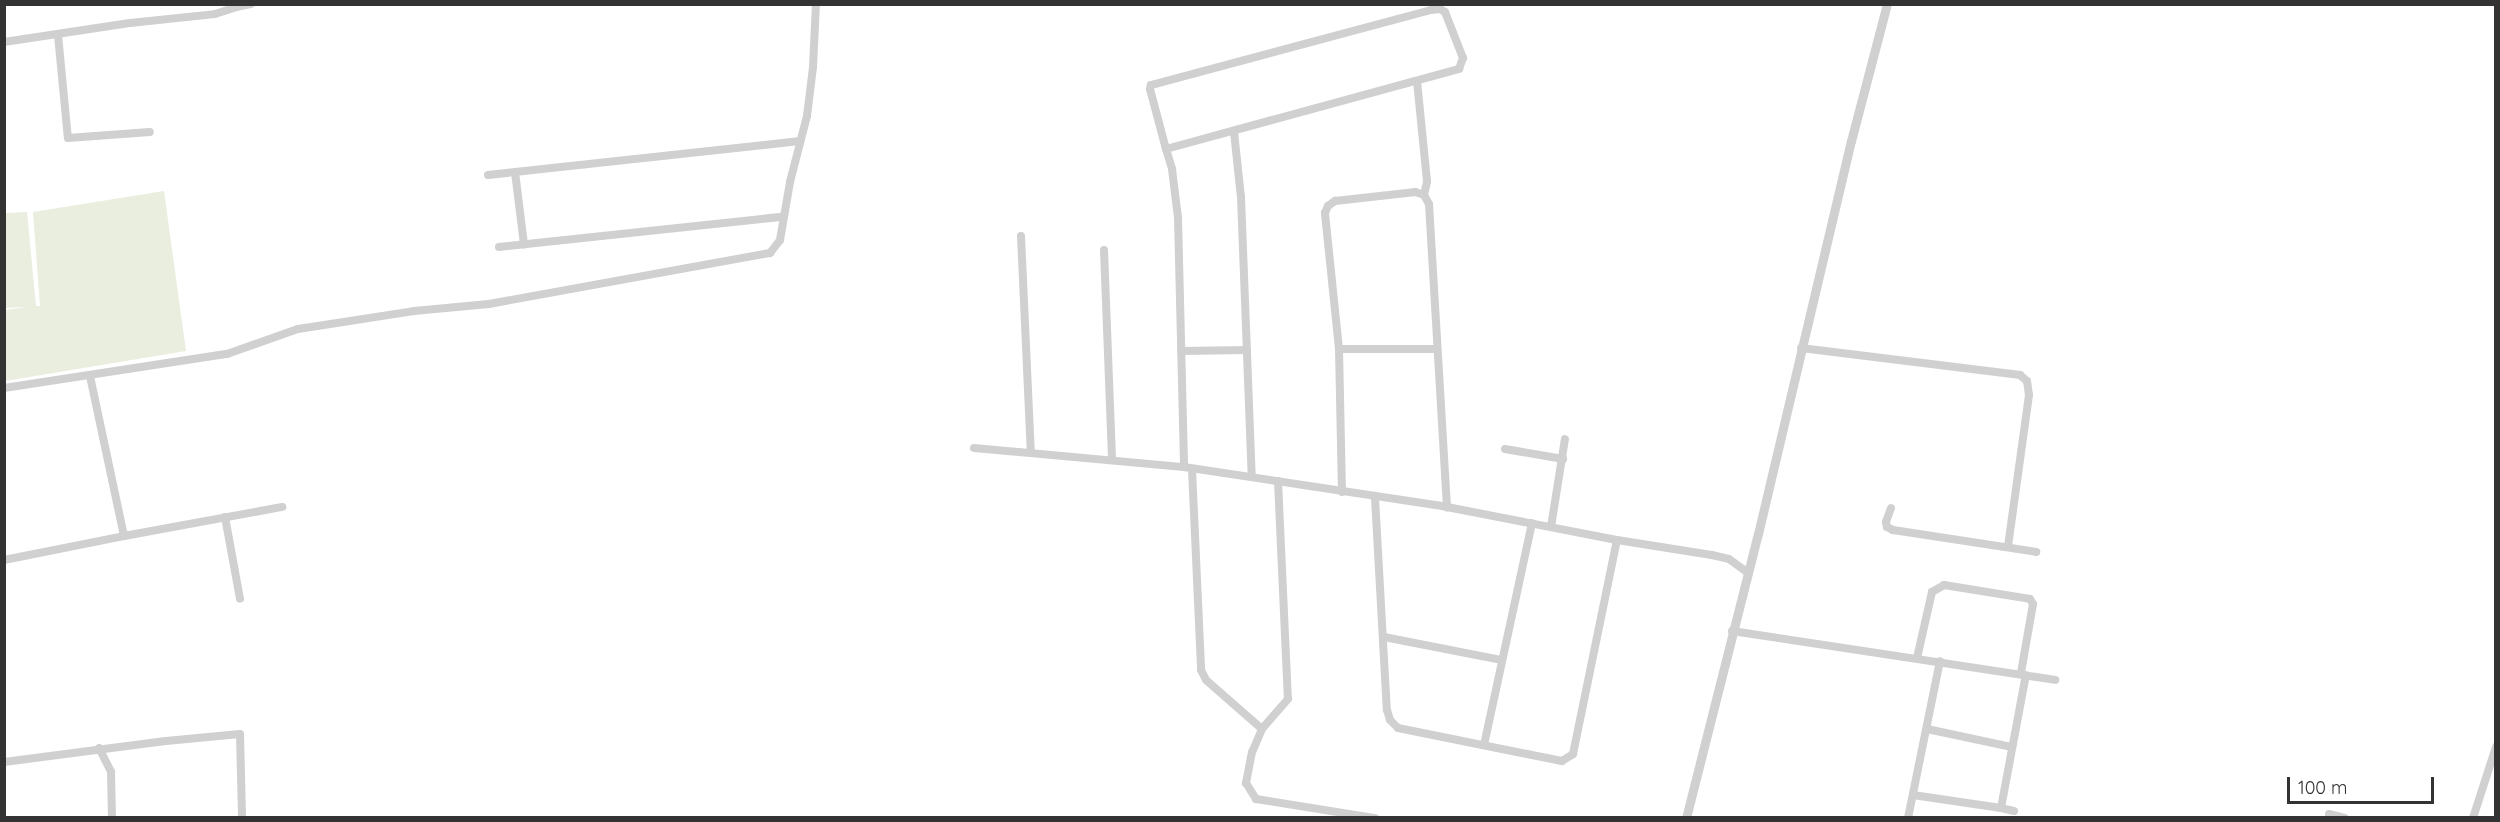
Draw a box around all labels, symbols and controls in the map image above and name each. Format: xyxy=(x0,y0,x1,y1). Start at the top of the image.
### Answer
scale bar xyxy=(2290,765,2437,803)
text: 100 m xyxy=(2298,776,2347,799)

